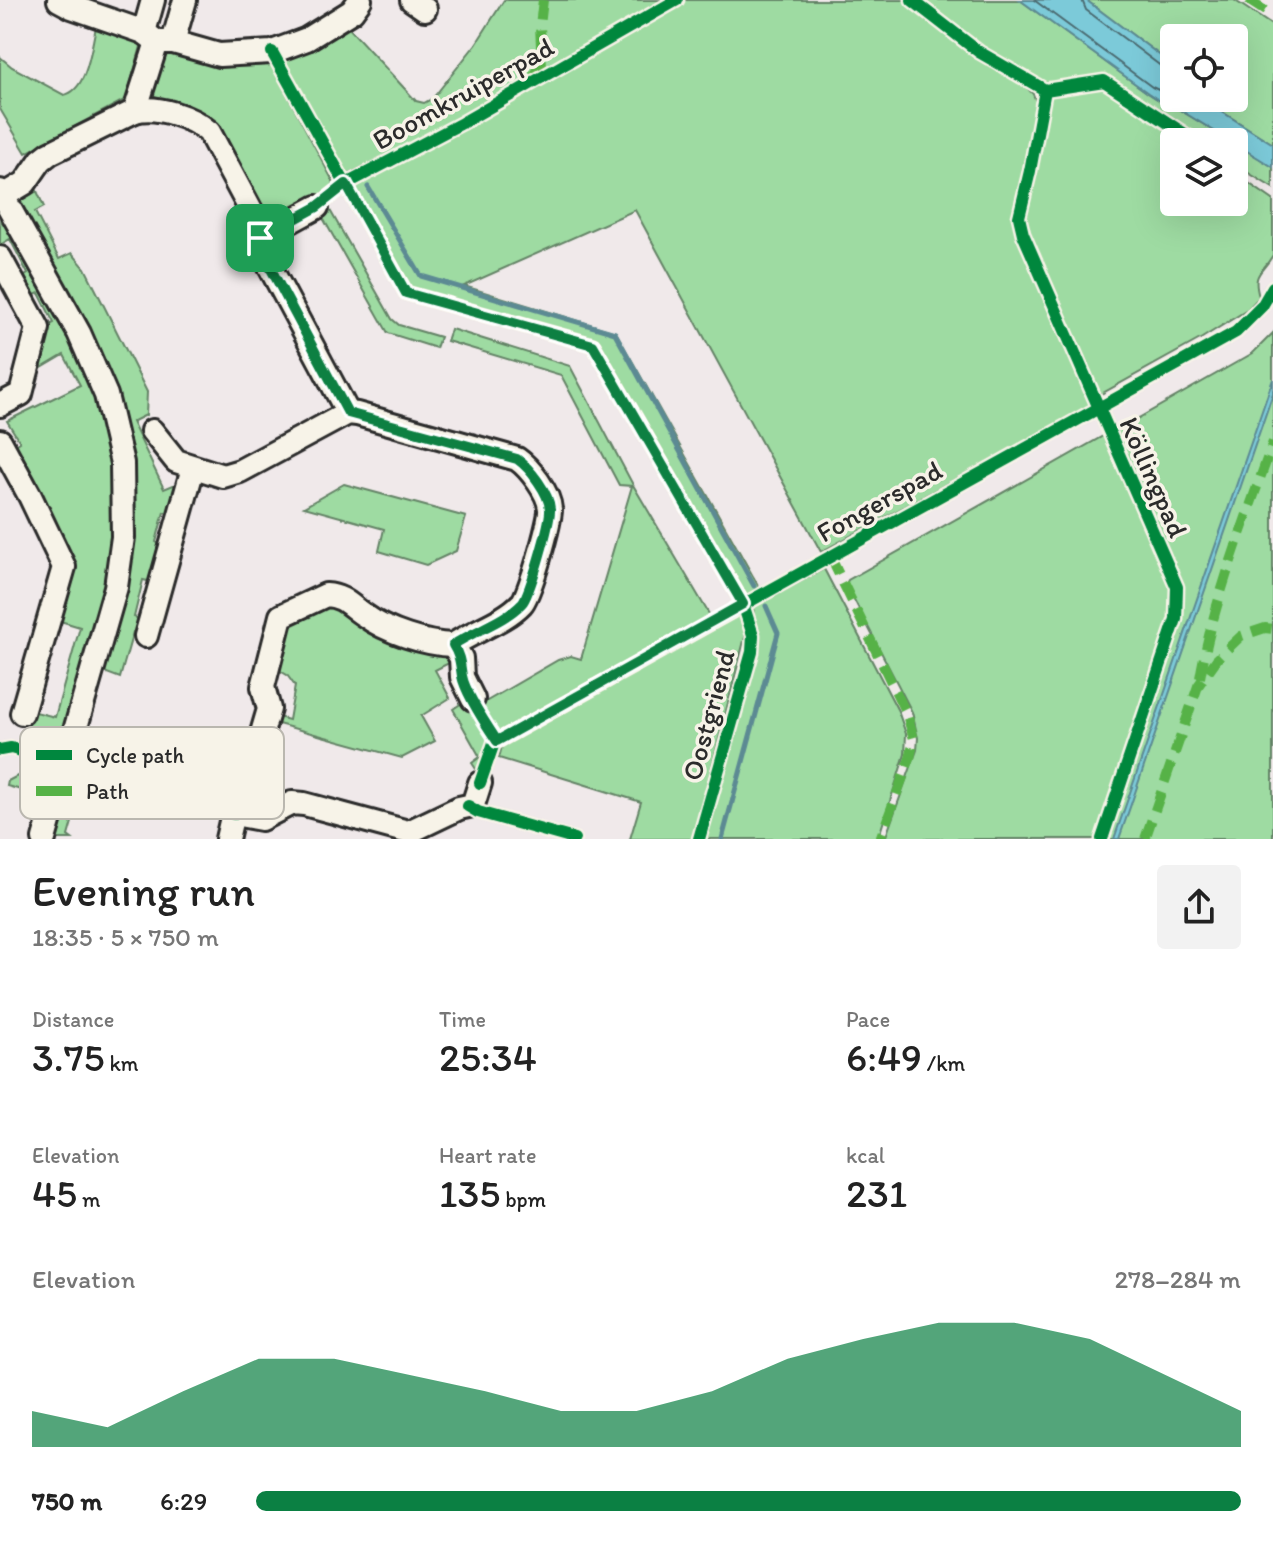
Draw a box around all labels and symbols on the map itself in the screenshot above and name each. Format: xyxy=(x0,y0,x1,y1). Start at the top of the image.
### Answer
street label: Boomkruiperpad xyxy=(367,29,560,157)
pin xyxy=(226,204,294,272)
street label: Köllingpad xyxy=(1112,412,1196,542)
street label: Fongerspad xyxy=(810,453,948,549)
street label: Oostgriend xyxy=(674,646,742,784)
legend xyxy=(20,727,284,819)
text: Cycle path xyxy=(86,742,185,769)
text: Path xyxy=(86,778,129,805)

